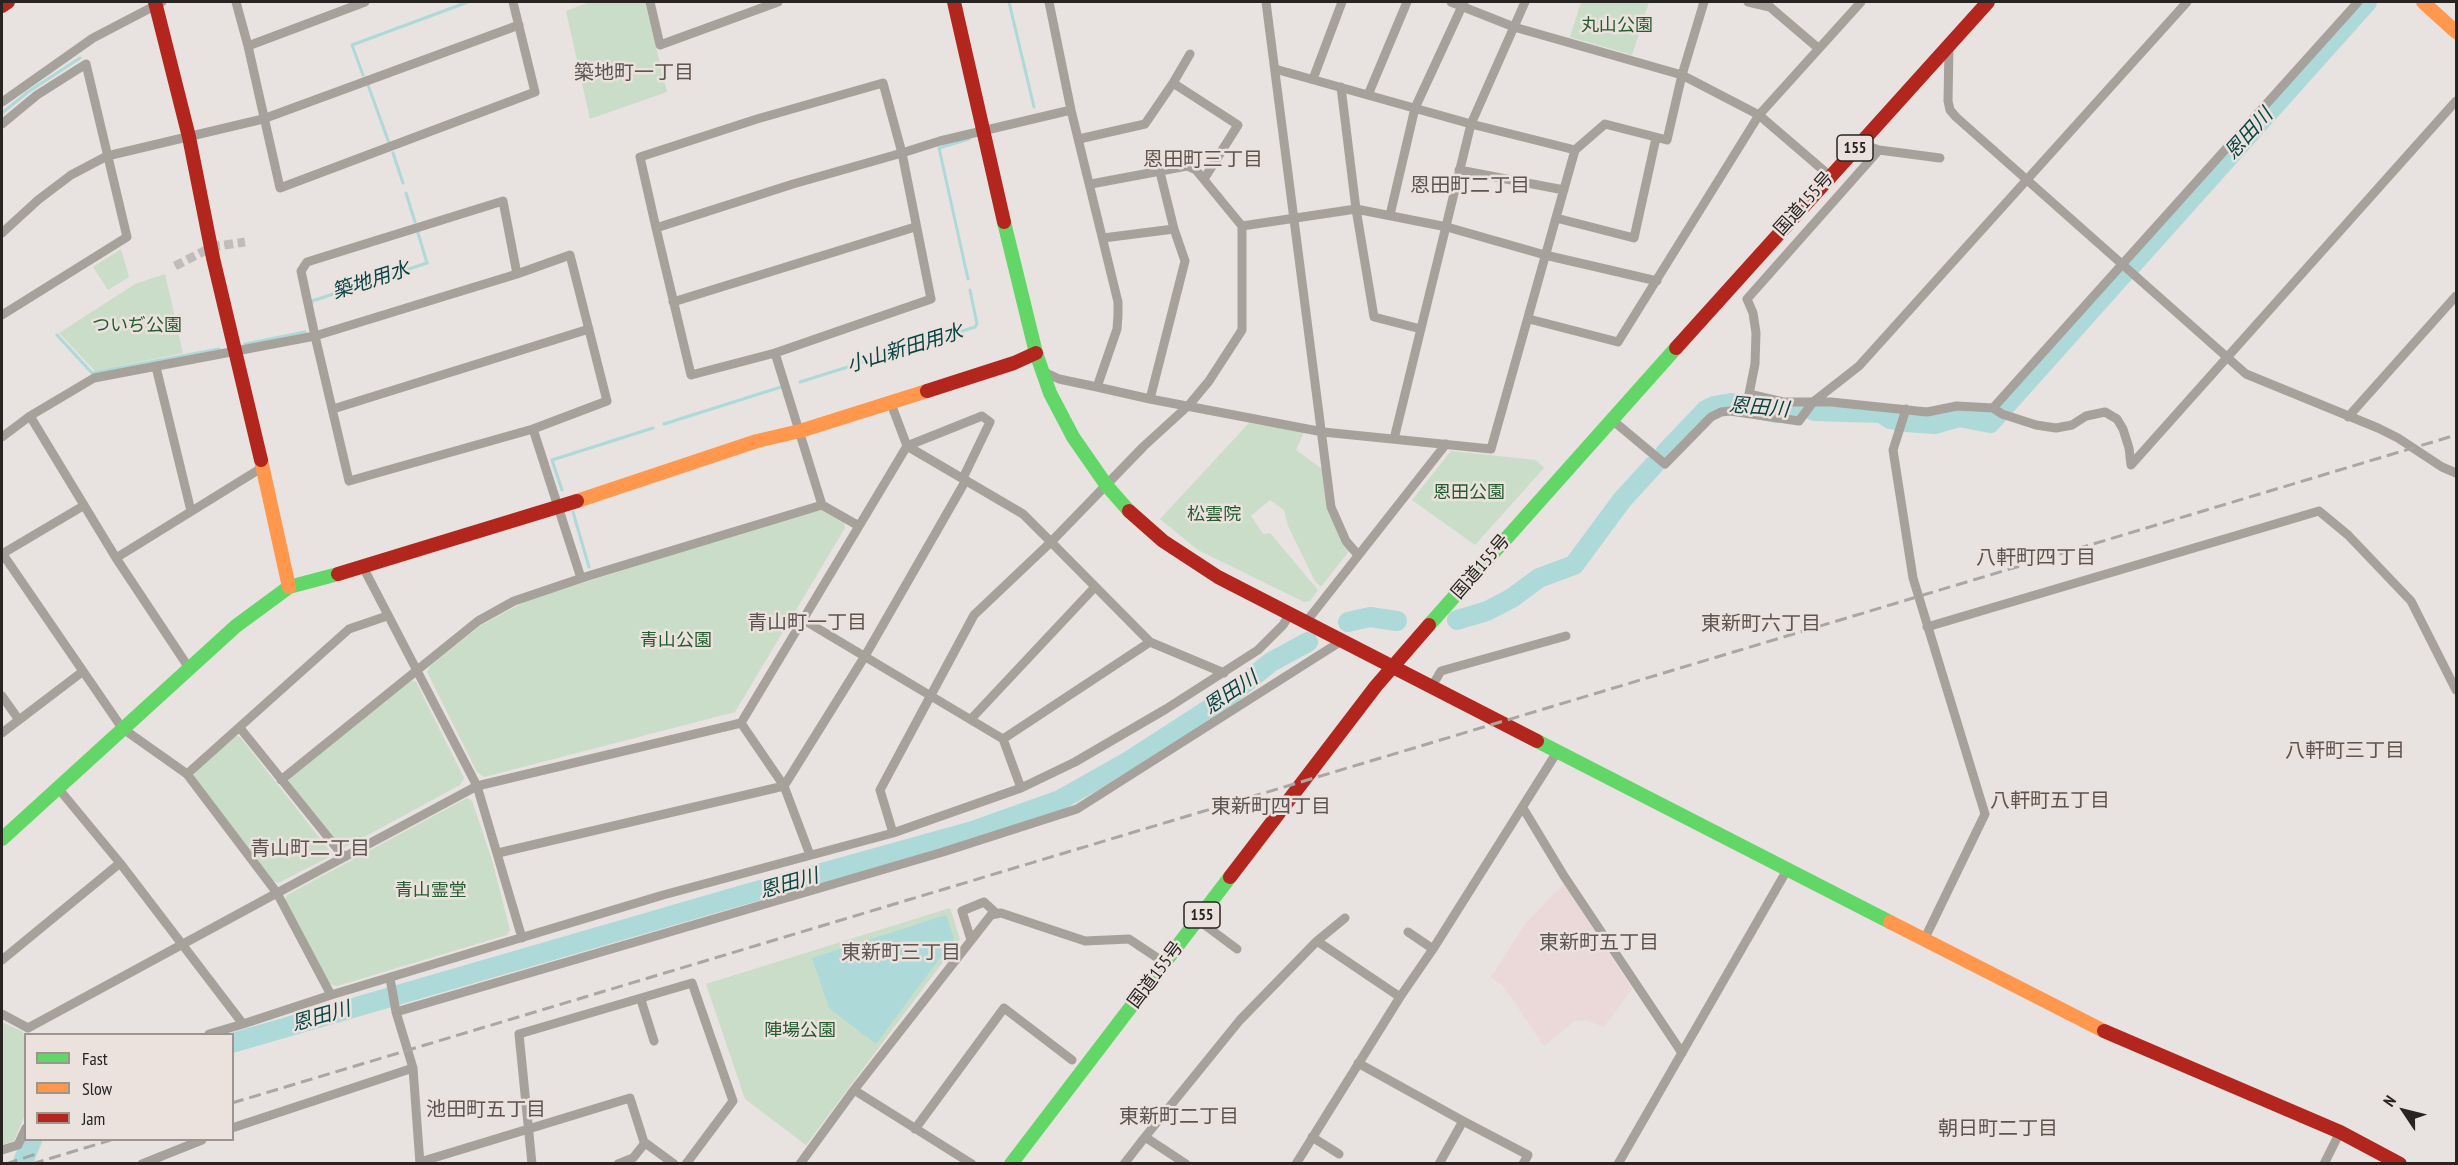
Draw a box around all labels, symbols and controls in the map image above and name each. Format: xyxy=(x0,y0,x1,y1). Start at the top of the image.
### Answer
park label: 丸山公園 xyxy=(1581,15,1653,37)
district label: 築地町一丁目 xyxy=(574,61,694,85)
water label: 恩田川 xyxy=(2220,104,2278,164)
road number: 155 xyxy=(1837,135,1873,161)
district label: 恩田町三丁目 xyxy=(1143,148,1263,172)
street label: 国道155号 xyxy=(1770,168,1838,240)
district label: 恩田町二丁目 xyxy=(1410,174,1530,198)
water label: 築地用水 xyxy=(329,257,413,305)
park label: ついぢ公園 xyxy=(92,315,182,337)
water label: 小山新田用水 xyxy=(844,320,966,378)
water label: 恩田川 xyxy=(1728,393,1790,423)
park label: 恩田公園 xyxy=(1433,482,1505,504)
park label: 松雲院 xyxy=(1187,504,1241,526)
street label: 国道155号 xyxy=(1447,530,1515,604)
district label: 八軒町四丁目 xyxy=(1976,546,2096,570)
district label: 青山町一丁目 xyxy=(747,611,867,635)
district label: 東新町六丁目 xyxy=(1701,612,1821,636)
park label: 青山公園 xyxy=(640,630,712,652)
water label: 恩田川 xyxy=(1199,666,1263,720)
district label: 八軒町三丁目 xyxy=(2285,739,2405,763)
district label: 八軒町五丁目 xyxy=(1990,789,2110,813)
district label: 東新町四丁目 xyxy=(1211,795,1331,819)
district label: 青山町二丁目 xyxy=(250,837,370,861)
water label: 恩田川 xyxy=(757,864,821,904)
park label: 青山霊堂 xyxy=(395,880,467,902)
road number: 155 xyxy=(1184,902,1220,928)
district label: 東新町五丁目 xyxy=(1539,931,1659,955)
street label: 国道155号 xyxy=(1124,937,1188,1013)
district label: 東新町三丁目 xyxy=(841,941,961,965)
water label: 恩田川 xyxy=(289,997,353,1037)
park label: 陣場公園 xyxy=(764,1020,836,1042)
legend xyxy=(24,1033,234,1141)
text: Fast xyxy=(82,1047,108,1070)
text: Slow xyxy=(82,1077,112,1100)
north arrow xyxy=(2374,1081,2434,1141)
text: N xyxy=(2379,1091,2400,1110)
district label: 池田町五丁目 xyxy=(426,1098,546,1122)
district label: 東新町二丁目 xyxy=(1119,1105,1239,1129)
text: Jam xyxy=(82,1107,105,1130)
district label: 朝日町二丁目 xyxy=(1938,1117,2058,1141)

